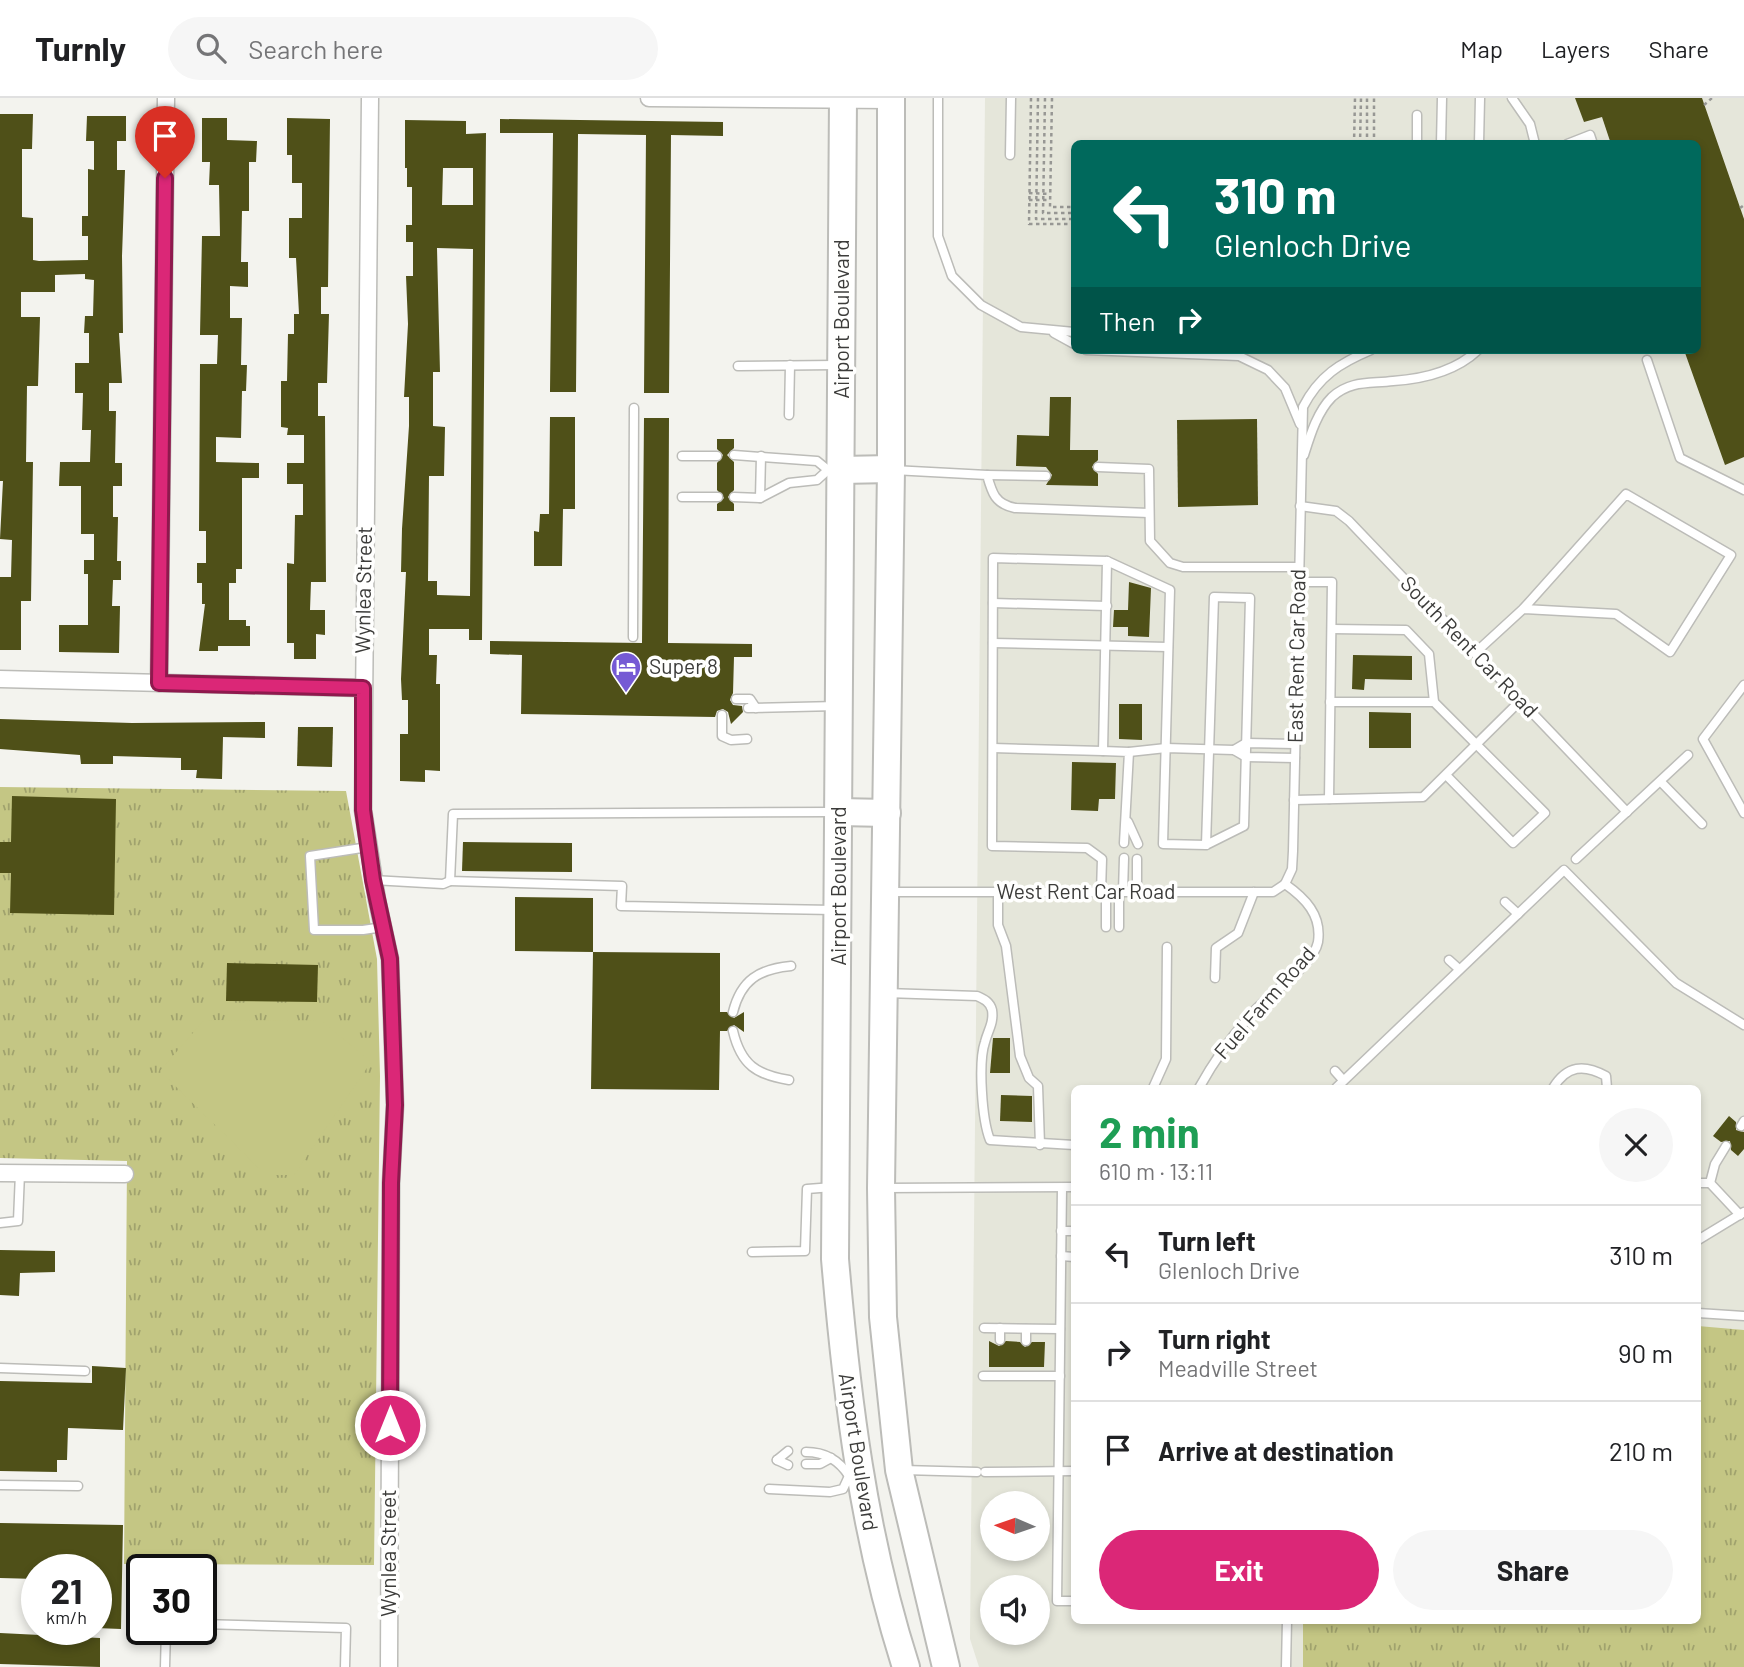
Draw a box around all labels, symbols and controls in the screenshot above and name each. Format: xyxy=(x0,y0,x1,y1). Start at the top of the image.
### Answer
search box xyxy=(168,17,658,80)
text: Turnly xyxy=(35,28,126,68)
icon: search xyxy=(192,29,230,67)
text: Search here xyxy=(248,33,383,64)
text: Map xyxy=(1460,34,1503,63)
text: Layers xyxy=(1541,34,1610,63)
text: Share xyxy=(1648,34,1709,63)
pin xyxy=(135,106,195,178)
icon: arrive xyxy=(146,117,184,155)
text: 310 m xyxy=(1214,165,1336,224)
icon: left xyxy=(1099,168,1190,259)
text: Glenloch Drive xyxy=(1214,225,1412,263)
street label: Airport Boulevard xyxy=(828,239,853,399)
icon: right xyxy=(1170,301,1208,339)
text: Then xyxy=(1099,305,1156,336)
street label: Wynlea Street xyxy=(349,526,376,654)
street label: East Rent Car Road xyxy=(1281,569,1310,743)
street label: South Rent Car Road xyxy=(1396,570,1544,722)
hotel icon: Super 8 xyxy=(609,650,643,694)
place label: Super 8 xyxy=(649,653,718,678)
street label: Airport Boulevard xyxy=(825,806,850,966)
street label: West Rent Car Road xyxy=(996,878,1176,903)
street label: Fuel Farm Road xyxy=(1208,941,1319,1063)
text: 2 min xyxy=(1099,1106,1200,1156)
button: close xyxy=(1599,1108,1673,1182)
text: 610 m · 13:11 xyxy=(1099,1157,1213,1185)
text: Turn left xyxy=(1158,1225,1256,1256)
icon: left xyxy=(1099,1235,1137,1273)
text: 310 m xyxy=(1609,1239,1673,1270)
text: Glenloch Drive xyxy=(1158,1256,1300,1284)
text: Turn right xyxy=(1158,1323,1271,1354)
icon: right xyxy=(1099,1333,1137,1371)
text: 90 m xyxy=(1618,1337,1673,1368)
text: Meadville Street xyxy=(1158,1354,1318,1382)
street label: Airport Boulevard xyxy=(835,1371,884,1532)
position arrow xyxy=(353,1388,427,1462)
icon: arrive xyxy=(1099,1431,1137,1469)
text: Arrive at destination xyxy=(1158,1435,1394,1466)
text: 210 m xyxy=(1609,1435,1673,1466)
street label: Wynlea Street xyxy=(375,1489,400,1617)
north arrow xyxy=(980,1491,1050,1561)
map controls xyxy=(980,1491,1050,1645)
button: Exit xyxy=(1099,1530,1379,1610)
button: Share xyxy=(1393,1530,1673,1610)
speed limit sign: 30 xyxy=(126,1554,217,1645)
text: 21 xyxy=(51,1569,82,1611)
button: sound xyxy=(980,1575,1050,1645)
text: km/h xyxy=(46,1606,87,1628)

